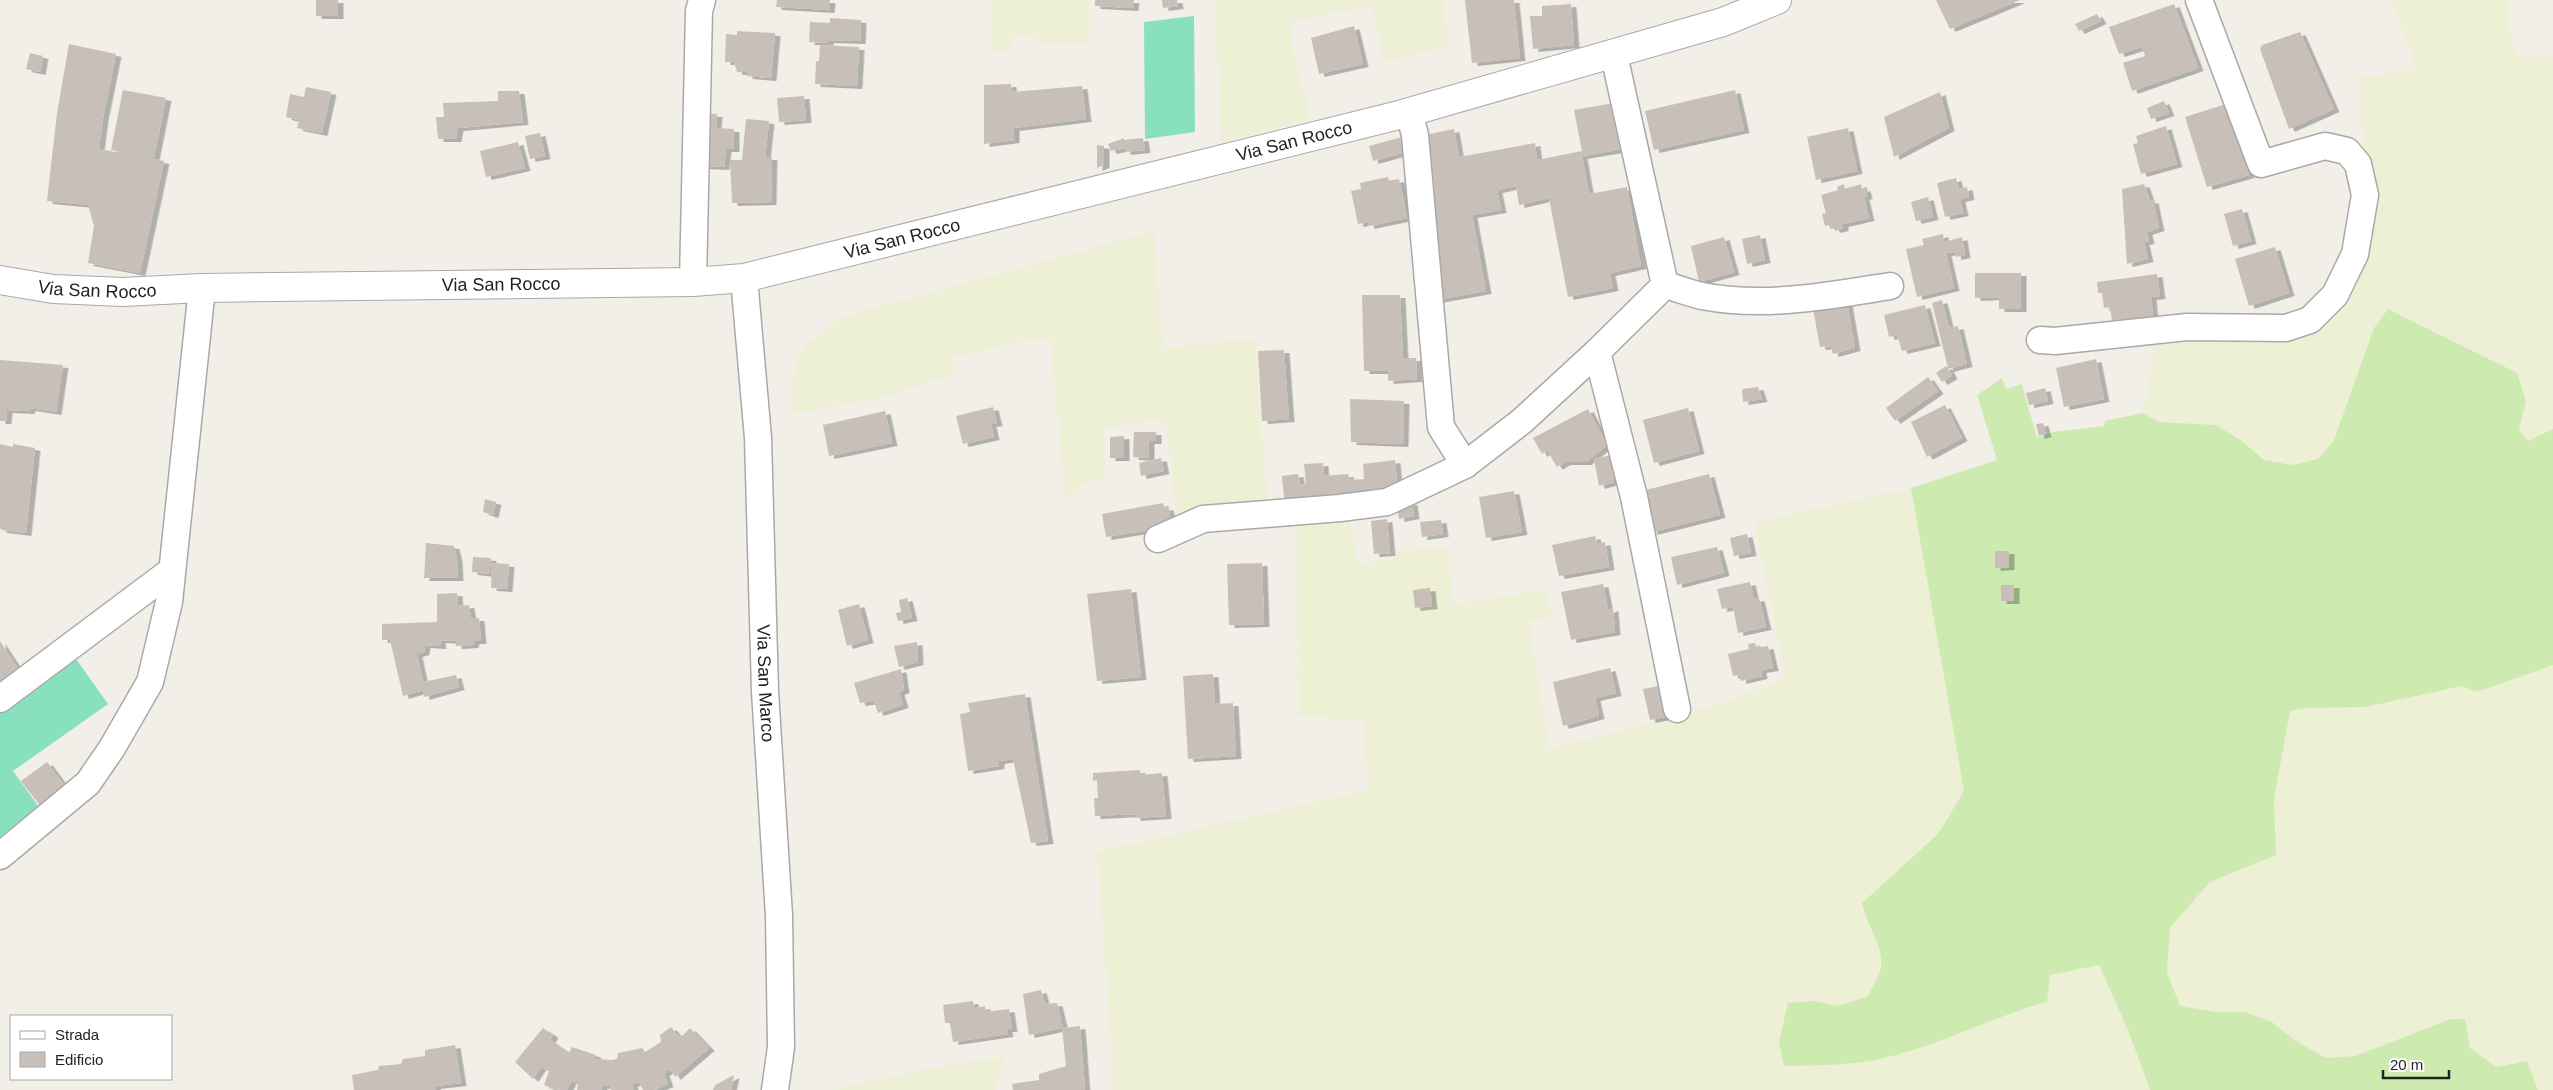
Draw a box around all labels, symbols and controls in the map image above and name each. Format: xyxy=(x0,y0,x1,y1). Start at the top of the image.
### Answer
street label: Via San Rocco xyxy=(1234,117,1354,165)
street label: Via San Rocco xyxy=(842,215,962,263)
street label: Via San Rocco xyxy=(442,274,561,295)
street label: Via San Rocco xyxy=(36,277,157,302)
street label: Via San Marco xyxy=(753,624,778,743)
legend xyxy=(10,1015,172,1080)
text: Strada xyxy=(55,1026,100,1043)
scale bar xyxy=(2383,1048,2449,1080)
text: Edificio xyxy=(55,1051,103,1068)
text: 20 m xyxy=(2390,1056,2423,1073)

